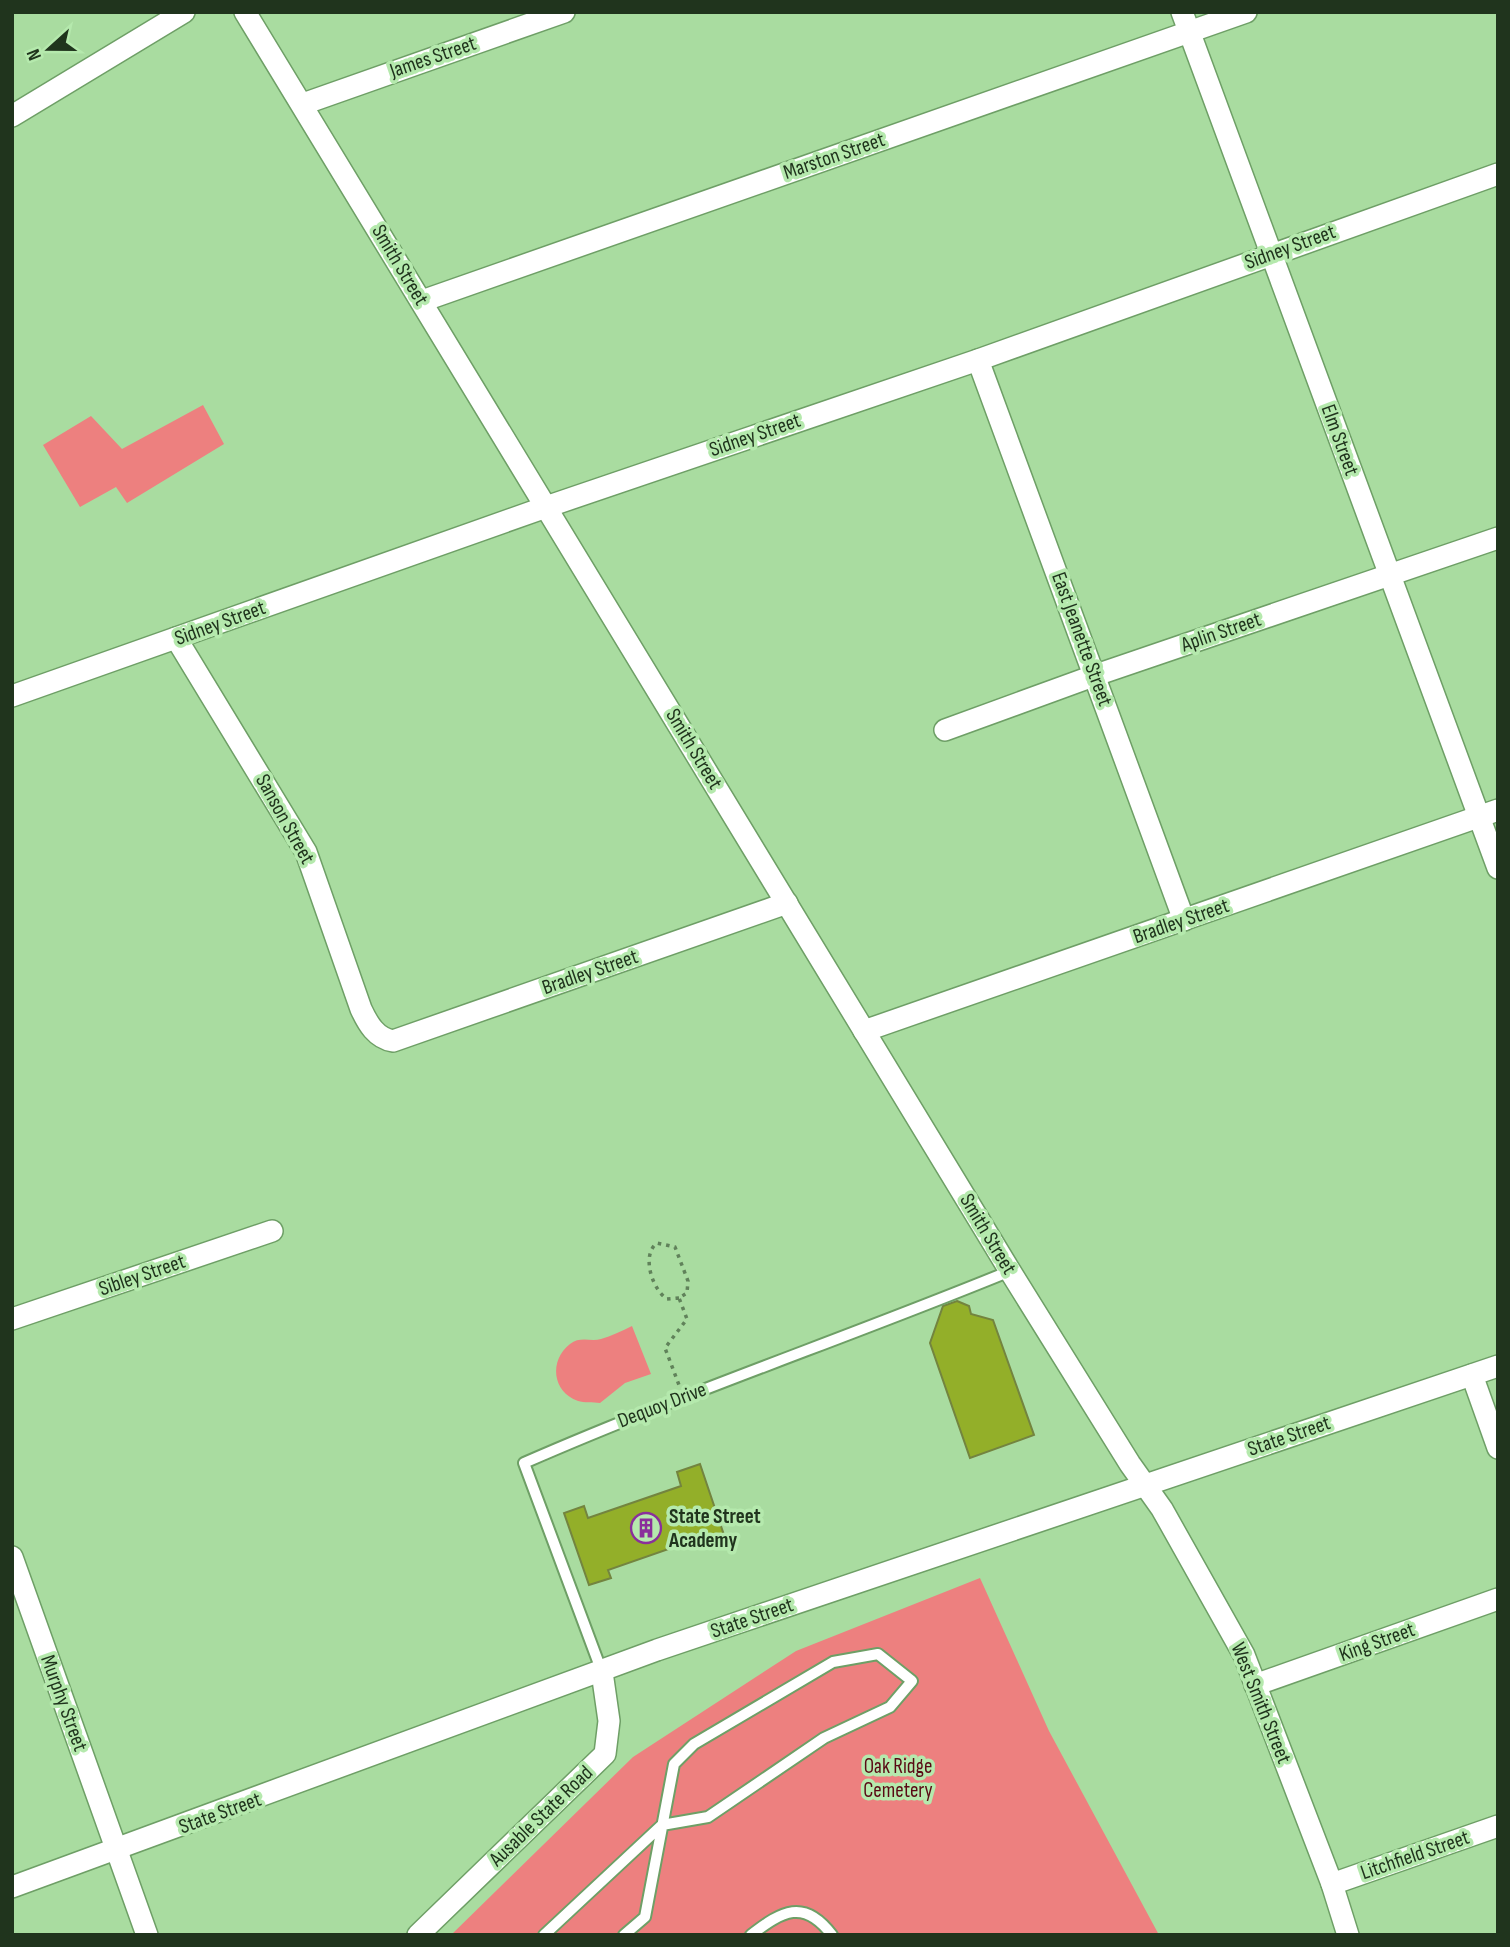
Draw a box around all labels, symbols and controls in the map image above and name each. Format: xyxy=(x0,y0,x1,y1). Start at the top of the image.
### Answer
north arrow xyxy=(14,14,84,84)
street label: James Street xyxy=(386,31,479,84)
text: N xyxy=(22,46,47,63)
street label: Marston Street xyxy=(780,127,888,185)
street label: Sidney Street xyxy=(1241,219,1339,275)
street label: Smith Street xyxy=(366,220,434,310)
street label: Elm Street xyxy=(1316,401,1364,479)
street label: Sidney Street xyxy=(706,408,804,462)
street label: East Jeanette Street xyxy=(1046,569,1118,709)
street label: Sidney Street xyxy=(171,595,269,651)
street label: Aplin Street xyxy=(1177,607,1264,658)
street label: Smith Street xyxy=(660,704,728,794)
street label: Sanson Street xyxy=(250,770,320,868)
street label: Bradley Street xyxy=(1130,893,1232,949)
street label: Bradley Street xyxy=(539,944,641,1000)
street label: Smith Street xyxy=(954,1189,1022,1279)
street label: Sibley Street xyxy=(96,1249,188,1301)
street label: Dequoy Drive xyxy=(614,1377,710,1433)
street label: State Street xyxy=(1244,1410,1334,1462)
place label: State Street Academy xyxy=(668,1504,761,1553)
building icon: State Street Academy xyxy=(629,1511,663,1545)
street label: State Street xyxy=(707,1592,797,1644)
street label: King Street xyxy=(1336,1617,1418,1667)
street label: West Smith Street xyxy=(1225,1639,1297,1767)
street label: Murphy Street xyxy=(35,1651,93,1755)
park label: Oak Ridge Cemetery xyxy=(863,1754,933,1803)
street label: Ausable State Road xyxy=(483,1760,598,1872)
street label: State Street xyxy=(175,1787,265,1839)
street label: Litchfield Street xyxy=(1357,1825,1473,1885)

